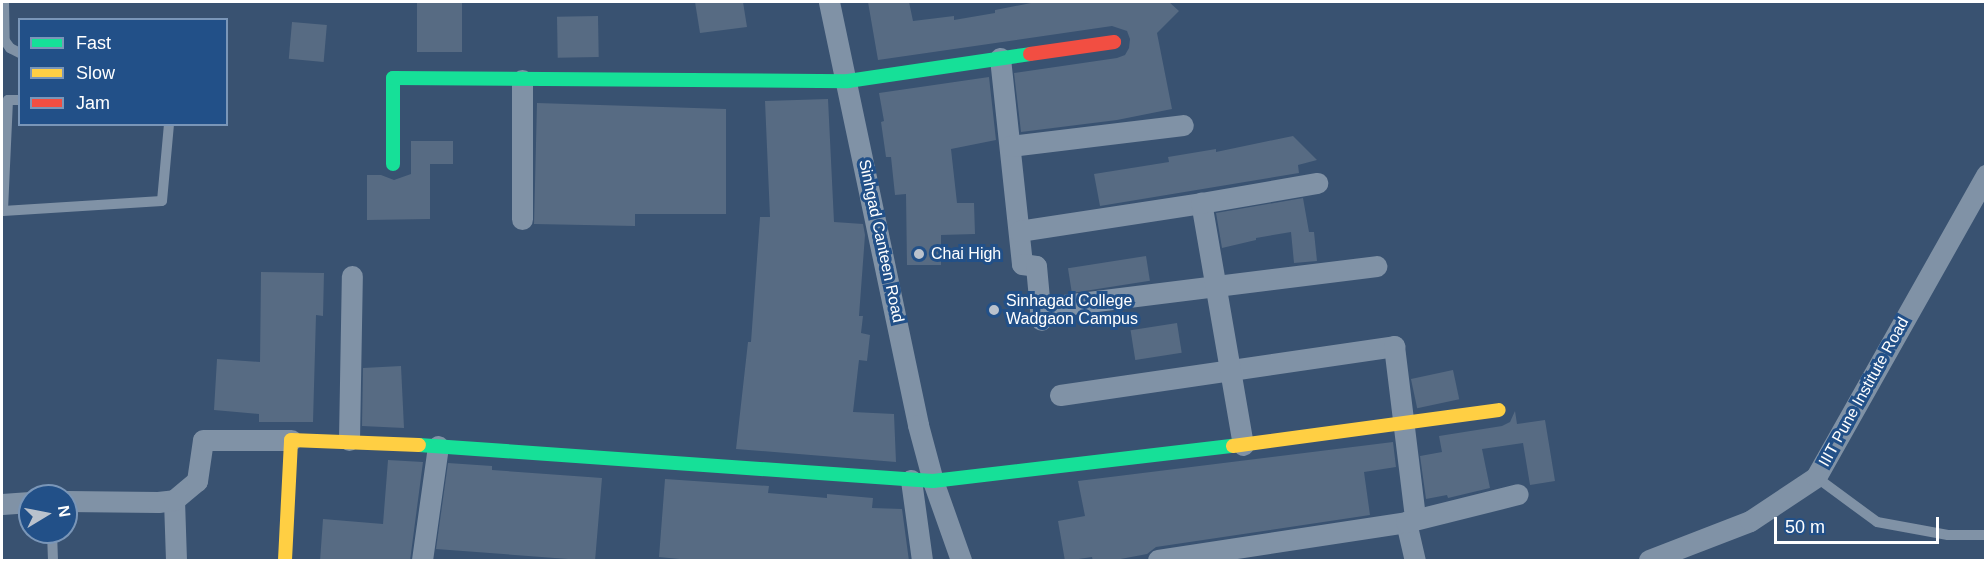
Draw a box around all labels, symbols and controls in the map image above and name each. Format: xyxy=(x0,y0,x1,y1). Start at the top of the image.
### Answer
legend xyxy=(18,18,228,126)
text: Fast xyxy=(76,33,111,53)
text: Slow xyxy=(76,63,115,83)
text: Jam xyxy=(76,93,110,113)
street label: Sinhgad Canteen Road xyxy=(854,158,908,324)
place label: Chai High xyxy=(931,244,1001,264)
marker: Chai High xyxy=(912,247,926,261)
place label: Sinhagad College Wadgaon Campus xyxy=(1006,291,1138,329)
marker: Sinhagad College Wadgaon Campus xyxy=(987,303,1001,317)
street label: IIIT Pune Institute Road xyxy=(1815,314,1913,470)
north arrow xyxy=(18,484,78,544)
text: N xyxy=(55,504,74,518)
scale bar xyxy=(1777,505,1942,543)
text: 50 m xyxy=(1785,517,1825,537)

